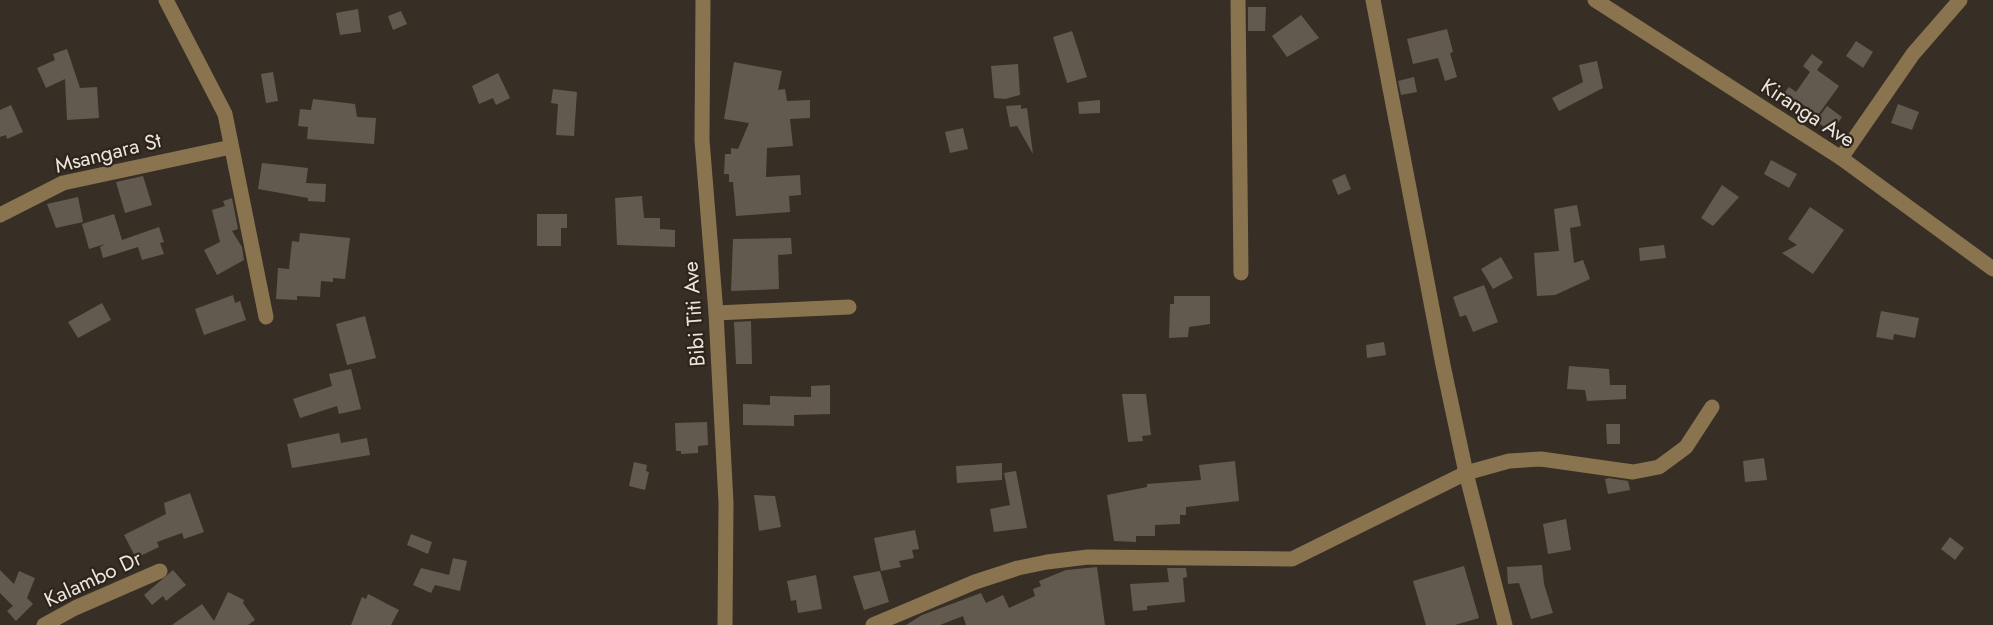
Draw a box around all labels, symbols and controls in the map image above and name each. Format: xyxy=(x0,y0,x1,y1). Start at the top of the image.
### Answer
street label: Kiranga Ave xyxy=(1755,71,1861,155)
street label: Msangara St xyxy=(52,125,164,181)
street label: Bibi Titi Ave xyxy=(675,260,713,368)
street label: Kalambo Dr xyxy=(39,543,147,615)

